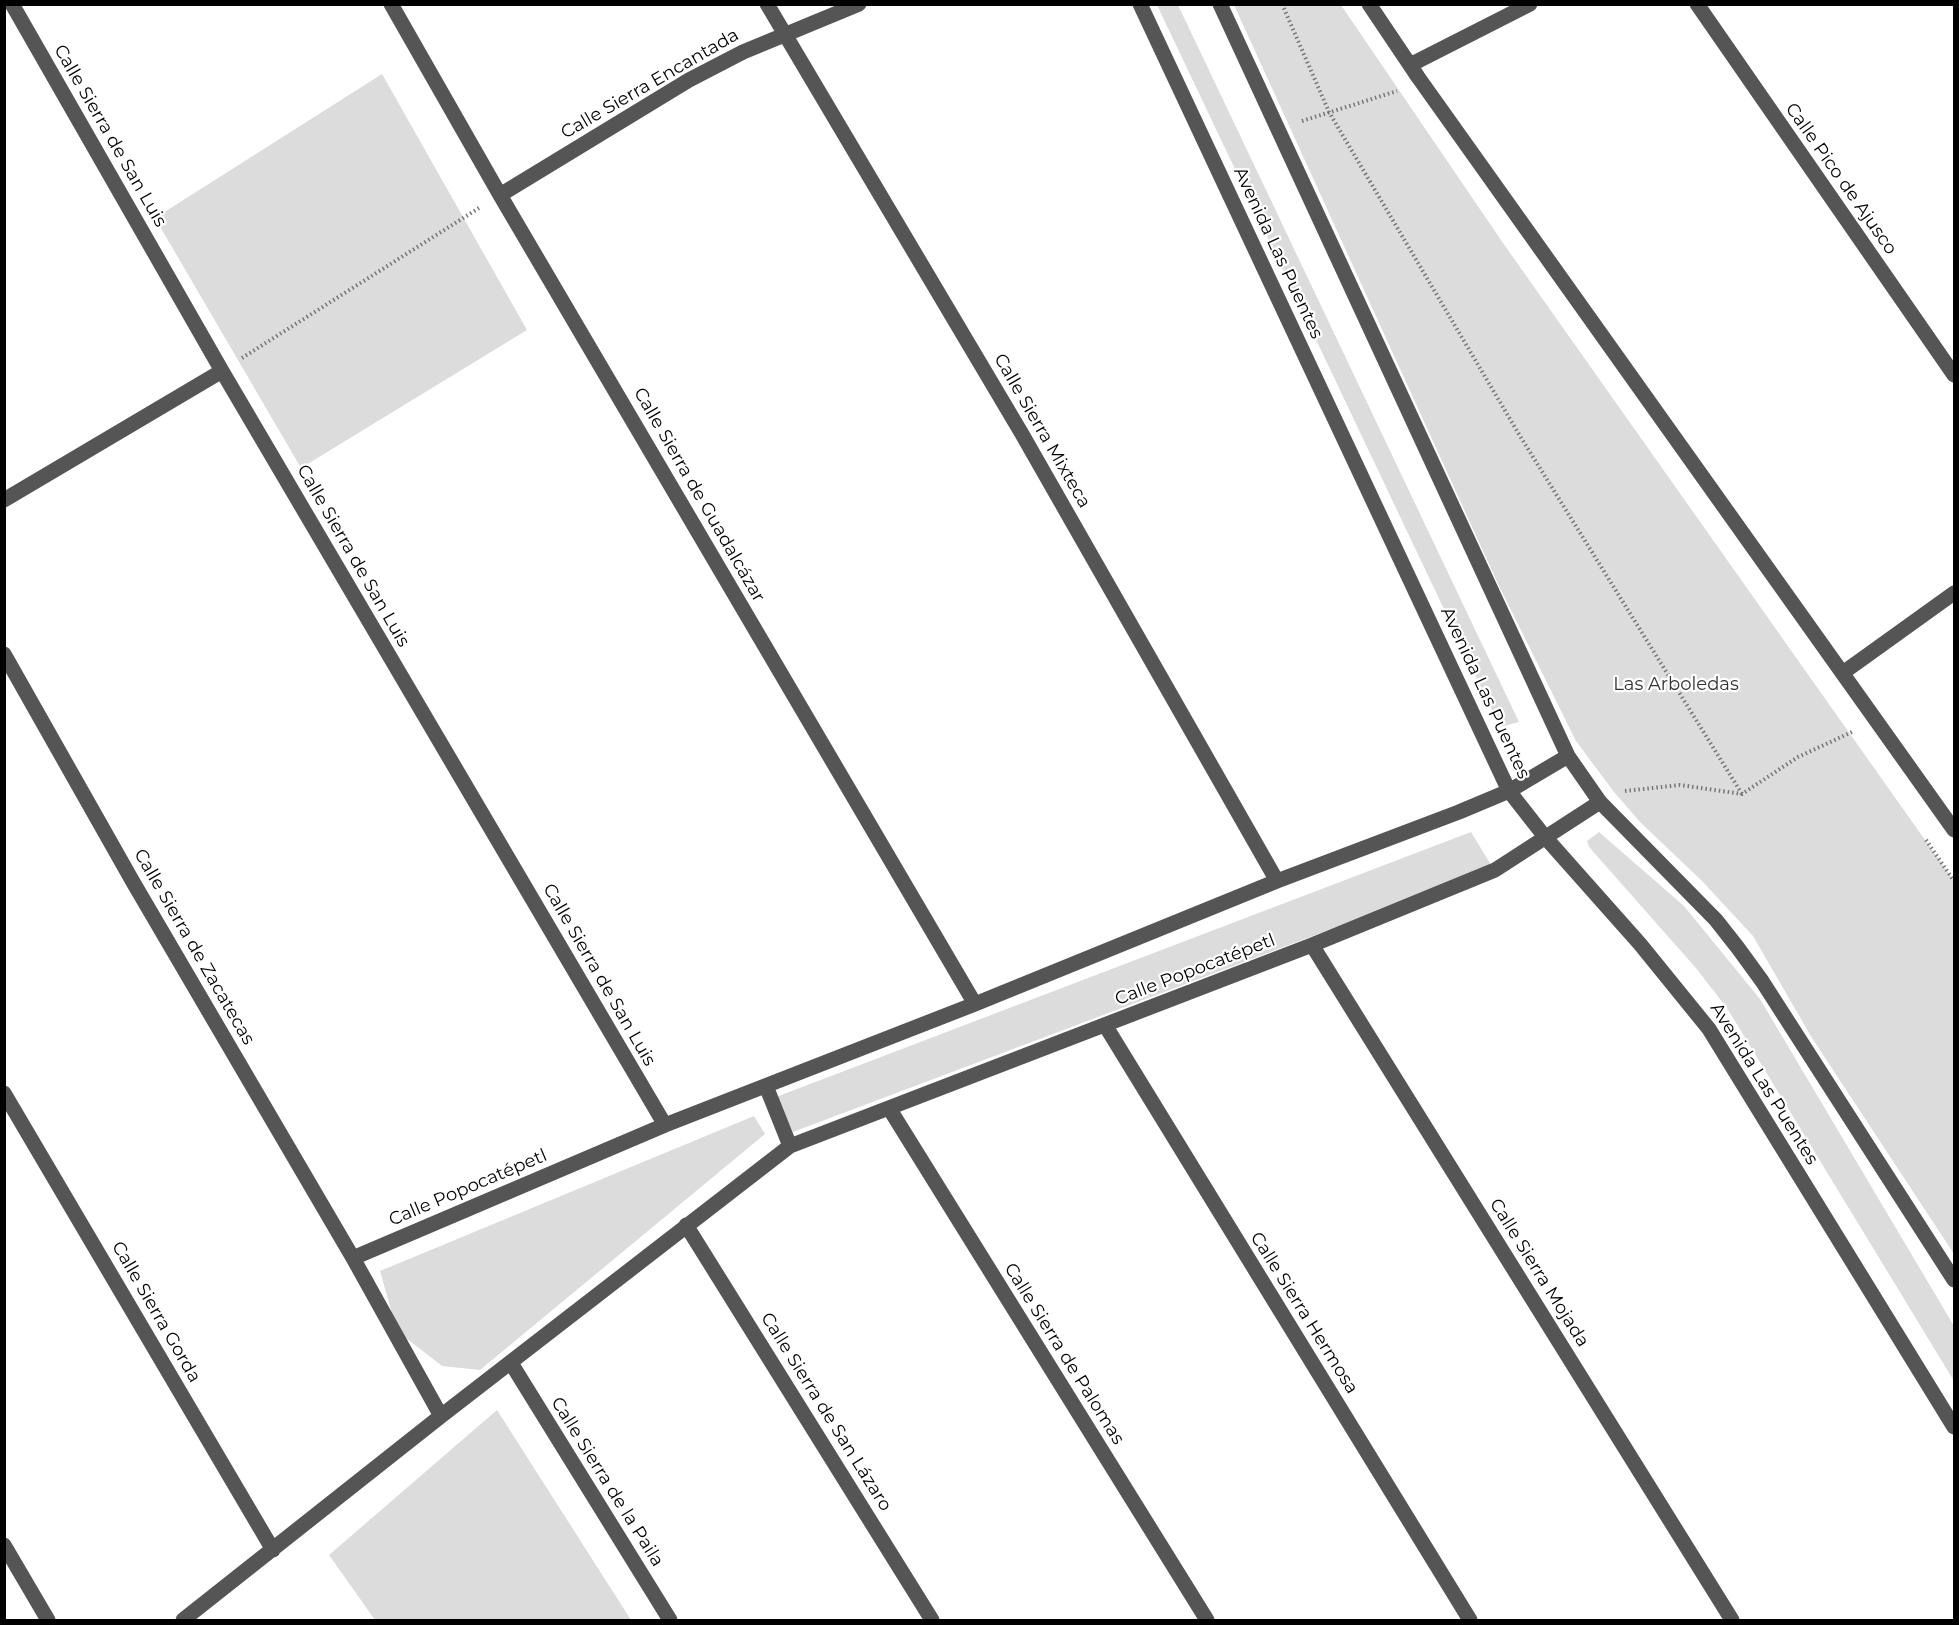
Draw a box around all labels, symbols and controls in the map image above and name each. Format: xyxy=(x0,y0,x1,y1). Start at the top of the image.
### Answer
street label: Calle Sierra Encantada xyxy=(557,24,743,144)
street label: Calle Sierra de San Luis xyxy=(49,41,171,231)
street label: Calle Pico de Ajusco xyxy=(1781,99,1901,259)
street label: Avenida Las Puentes xyxy=(1229,164,1327,342)
street label: Calle Sierra Mixteca xyxy=(989,350,1095,512)
street label: Calle Sierra de Guadalcázar xyxy=(629,384,769,606)
street label: Calle Sierra de San Luis xyxy=(292,461,414,651)
street label: Avenida Las Puentes xyxy=(1436,604,1534,782)
park label: Las Arboledas xyxy=(1613,674,1739,696)
street label: Calle Sierra de Zacatecas xyxy=(129,845,259,1049)
street label: Calle Sierra de San Luis xyxy=(538,880,660,1070)
street label: Calle Popocatépetl xyxy=(1112,929,1278,1011)
street label: Avenida Las Puentes xyxy=(1705,999,1823,1169)
street label: Calle Popocatépetl xyxy=(386,1145,550,1231)
street label: Calle Sierra Mojada xyxy=(1485,1195,1593,1351)
street label: Calle Sierra Hermosa xyxy=(1245,1228,1363,1398)
street label: Calle Sierra Gorda xyxy=(107,1238,205,1386)
street label: Calle Sierra de Palomas xyxy=(999,1259,1129,1449)
street label: Calle Sierra de San Lázaro xyxy=(756,1309,896,1515)
street label: Calle Sierra de la Paila xyxy=(546,1393,668,1571)

